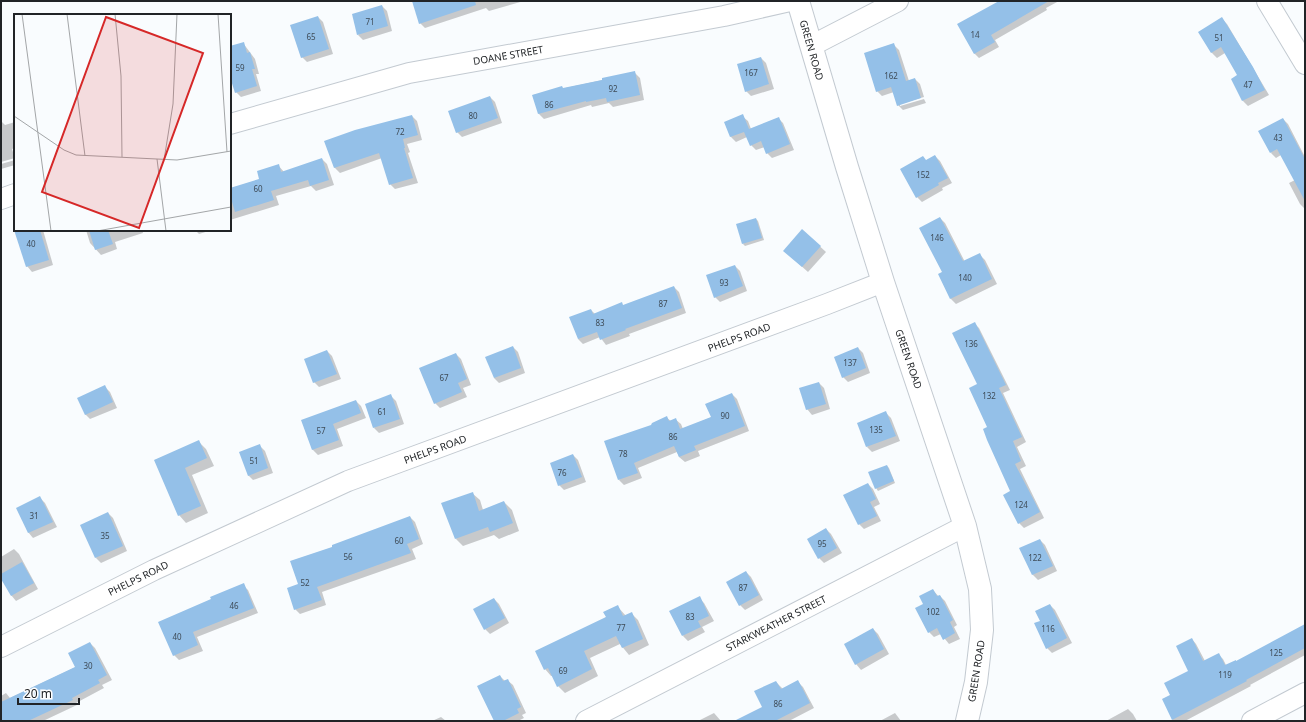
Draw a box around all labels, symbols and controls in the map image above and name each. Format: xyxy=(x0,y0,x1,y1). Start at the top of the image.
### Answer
inset map xyxy=(14,14,231,231)
house number: 71 xyxy=(365,16,375,27)
street label: GREEN ROAD xyxy=(797,18,827,82)
house number: 14 xyxy=(970,29,980,40)
house number: 65 xyxy=(306,31,316,42)
house number: 51 xyxy=(1214,32,1224,43)
street label: DOANE STREET xyxy=(472,42,545,68)
house number: 59 xyxy=(235,62,245,73)
house number: 167 xyxy=(744,67,758,78)
house number: 162 xyxy=(884,70,898,81)
house number: 47 xyxy=(1243,79,1253,90)
house number: 92 xyxy=(608,83,618,94)
house number: 86 xyxy=(544,99,554,110)
house number: 80 xyxy=(468,110,478,121)
house number: 72 xyxy=(395,126,405,137)
house number: 43 xyxy=(1273,132,1283,143)
house number: 152 xyxy=(916,169,930,180)
house number: 60 xyxy=(253,183,263,194)
house number: 146 xyxy=(930,232,944,243)
house number: 40 xyxy=(26,238,36,249)
house number: 140 xyxy=(958,272,972,283)
house number: 93 xyxy=(719,277,729,288)
house number: 87 xyxy=(658,298,668,309)
house number: 83 xyxy=(595,317,605,328)
street label: PHELPS ROAD xyxy=(706,319,772,355)
street label: GREEN ROAD xyxy=(892,327,926,391)
house number: 136 xyxy=(964,338,978,349)
house number: 137 xyxy=(843,357,857,368)
house number: 67 xyxy=(439,372,449,383)
house number: 132 xyxy=(982,390,996,401)
house number: 61 xyxy=(377,406,387,417)
house number: 90 xyxy=(720,410,730,421)
house number: 135 xyxy=(869,424,883,435)
house number: 57 xyxy=(316,425,326,436)
street label: PHELPS ROAD xyxy=(402,431,468,467)
house number: 86 xyxy=(668,431,678,442)
house number: 78 xyxy=(618,448,628,459)
house number: 51 xyxy=(249,455,259,466)
house number: 76 xyxy=(557,467,567,478)
house number: 124 xyxy=(1014,499,1028,510)
house number: 31 xyxy=(29,510,39,521)
house number: 35 xyxy=(100,530,110,541)
house number: 60 xyxy=(394,535,404,546)
house number: 95 xyxy=(817,538,827,549)
house number: 56 xyxy=(343,551,353,562)
house number: 122 xyxy=(1028,552,1042,563)
street label: PHELPS ROAD xyxy=(105,557,171,599)
house number: 52 xyxy=(300,577,310,588)
house number: 87 xyxy=(738,582,748,593)
street label: STARKWEATHER STREET xyxy=(723,591,829,654)
house number: 46 xyxy=(229,600,239,611)
house number: 102 xyxy=(926,606,940,617)
house number: 83 xyxy=(685,611,695,622)
house number: 77 xyxy=(616,622,626,633)
house number: 116 xyxy=(1041,623,1055,634)
house number: 40 xyxy=(172,631,182,642)
street label: GREEN ROAD xyxy=(964,639,988,703)
house number: 125 xyxy=(1269,647,1283,658)
house number: 30 xyxy=(83,660,93,671)
house number: 69 xyxy=(558,665,568,676)
house number: 119 xyxy=(1218,669,1232,680)
scale bar xyxy=(18,680,79,706)
text: 20 m xyxy=(24,685,52,702)
house number: 86 xyxy=(773,698,783,709)

